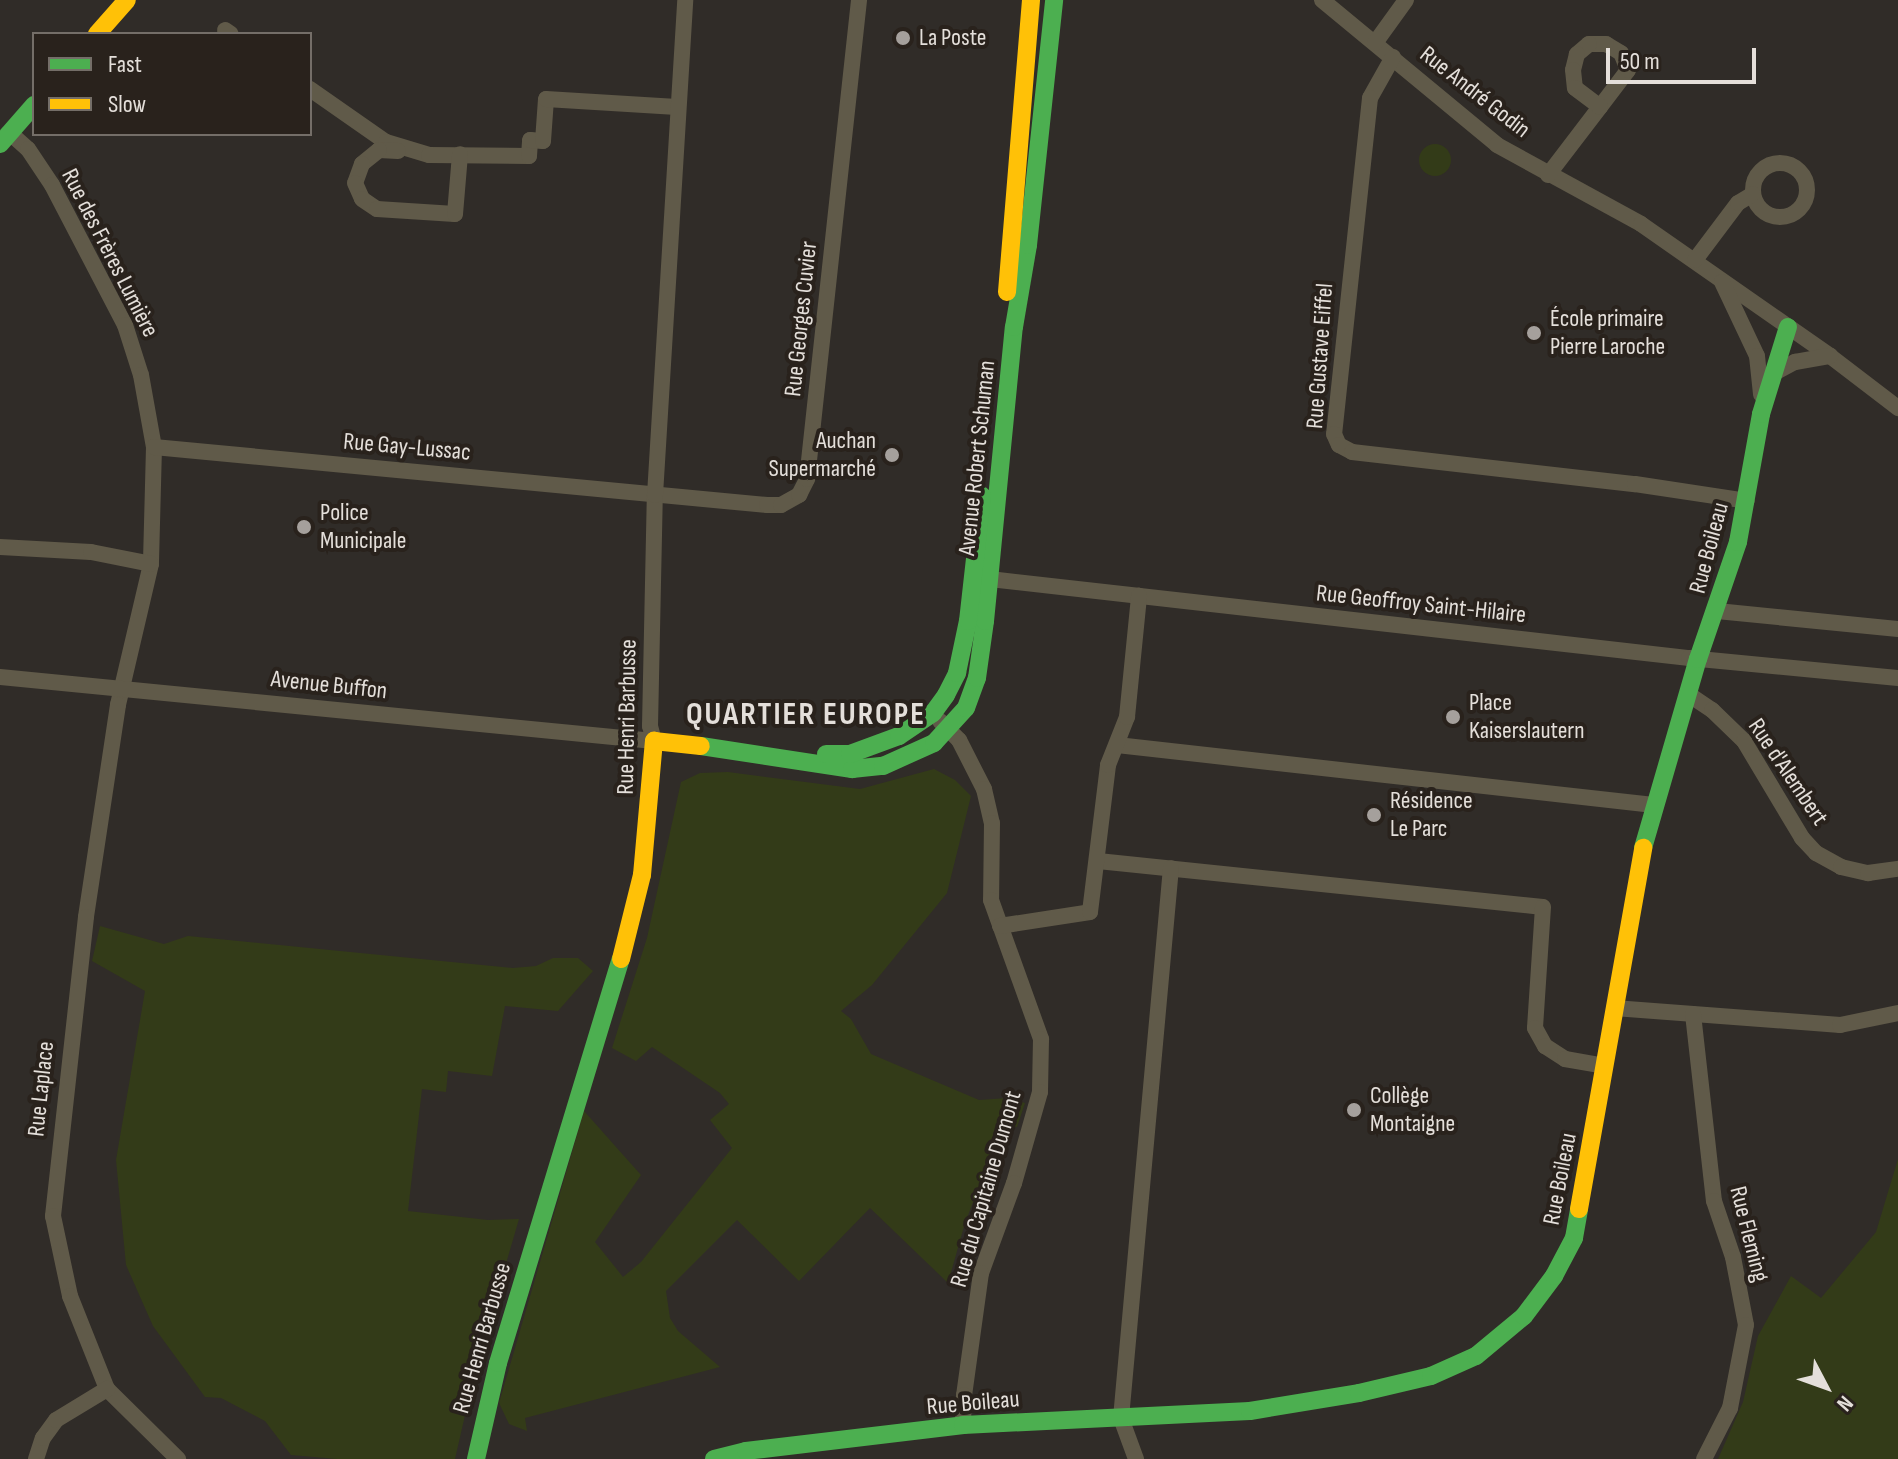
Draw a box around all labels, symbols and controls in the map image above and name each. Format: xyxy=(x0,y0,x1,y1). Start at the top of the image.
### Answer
place label: La Poste xyxy=(919,24,986,52)
marker: La Poste xyxy=(894,29,912,47)
legend xyxy=(32,32,312,136)
scale bar xyxy=(1610,32,1760,82)
street label: Rue André Godin xyxy=(1414,40,1536,144)
text: 50 m xyxy=(1620,47,1660,76)
text: Fast xyxy=(108,50,142,79)
text: Slow xyxy=(108,90,146,119)
street label: Rue des Frères Lumière xyxy=(55,164,165,342)
street label: Rue Georges Cuvier xyxy=(779,240,823,398)
street label: Rue Gustave Eiffel xyxy=(1301,282,1339,430)
place label: École primaire Pierre Laroche xyxy=(1550,305,1665,361)
marker: École primaire Pierre Laroche xyxy=(1525,324,1543,342)
street label: Avenue Robert Schuman xyxy=(952,359,1002,557)
street label: Rue Gay-Lussac xyxy=(342,427,472,467)
place label: Auchan Supermarché xyxy=(769,427,876,483)
marker: Auchan Supermarché xyxy=(883,446,901,464)
place label: Police Municipale xyxy=(320,499,406,555)
street label: Rue Boileau xyxy=(1683,499,1735,597)
marker: Police Municipale xyxy=(295,518,313,536)
street label: Rue Geoffroy Saint-Hilaire xyxy=(1315,579,1527,629)
street label: Rue Henri Barbusse xyxy=(611,639,643,795)
street label: Avenue Buffon xyxy=(269,665,389,705)
place label: Place Kaiserslautern xyxy=(1469,689,1585,745)
district label: QUARTIER EUROPE xyxy=(686,696,926,734)
marker: Place Kaiserslautern xyxy=(1444,708,1462,726)
street label: Rue d'Alembert xyxy=(1742,713,1834,831)
place label: Résidence Le Parc xyxy=(1390,787,1473,843)
marker: Résidence Le Parc xyxy=(1365,806,1383,824)
street label: Rue Laplace xyxy=(22,1040,60,1138)
place label: Collège Montaigne xyxy=(1370,1082,1455,1138)
street label: Rue du Capitaine Dumont xyxy=(944,1088,1028,1290)
marker: Collège Montaigne xyxy=(1345,1101,1363,1119)
street label: Rue Boileau xyxy=(1537,1131,1583,1227)
street label: Rue Fleming xyxy=(1723,1183,1775,1285)
street label: Rue Henri Barbusse xyxy=(447,1259,517,1417)
north arrow xyxy=(1786,1347,1866,1427)
street label: Rue Boileau xyxy=(925,1385,1021,1421)
text: N xyxy=(1830,1390,1859,1416)

